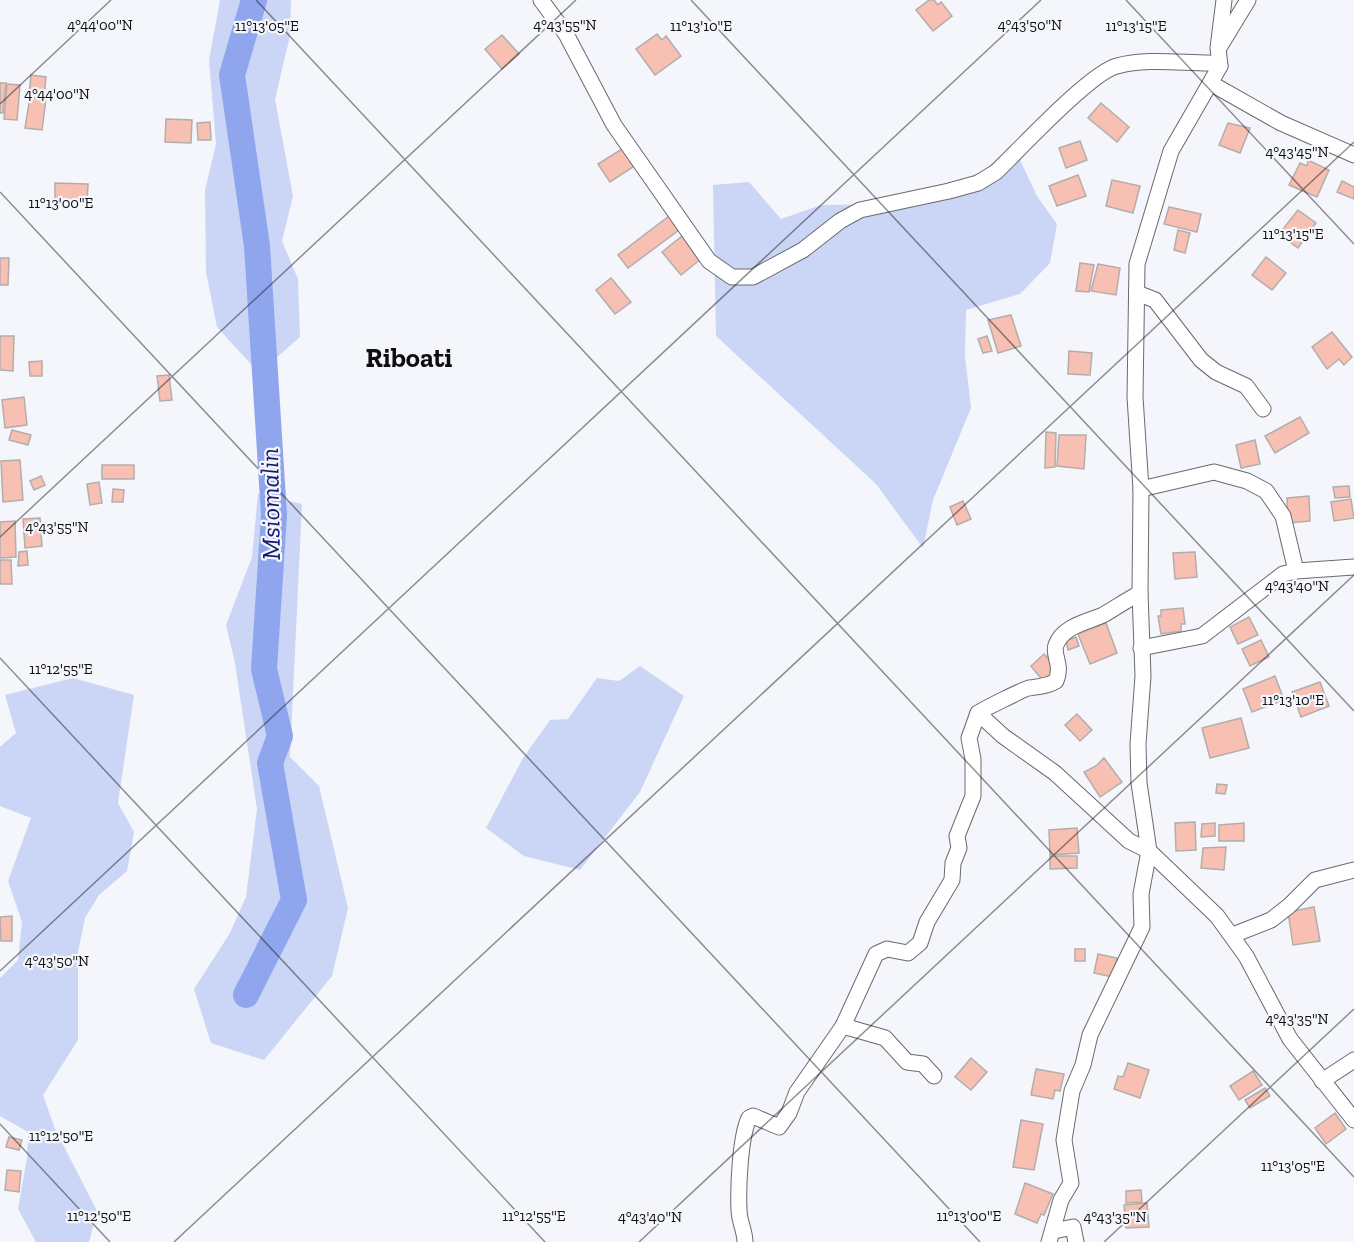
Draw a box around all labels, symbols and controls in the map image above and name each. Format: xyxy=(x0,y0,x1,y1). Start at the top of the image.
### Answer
text: 4°44'00"N xyxy=(67,16,133,34)
text: 4°43'55"N xyxy=(533,16,597,34)
text: 4°43'50"N xyxy=(998,16,1062,34)
text: 11°13'05"E xyxy=(235,17,299,35)
text: 11°13'10"E xyxy=(670,17,732,35)
text: 11°13'15"E xyxy=(1106,17,1167,35)
text: 4°44'00"N xyxy=(24,85,90,103)
text: 4°43'45"N xyxy=(1265,143,1329,161)
text: 11°13'00"E xyxy=(29,194,94,212)
text: 11°13'15"E xyxy=(1263,225,1324,243)
district label: Riboati xyxy=(366,342,452,374)
water label: Msiomalin xyxy=(253,448,287,560)
text: 4°43'55"N xyxy=(25,518,89,536)
text: 4°43'40"N xyxy=(1265,577,1329,595)
text: 11°12'55"E xyxy=(29,660,93,678)
text: 11°13'10"E xyxy=(1262,691,1324,709)
text: 4°43'50"N xyxy=(25,952,89,970)
text: 4°43'35"N xyxy=(1265,1010,1329,1028)
text: 11°12'50"E xyxy=(29,1127,93,1145)
text: 11°13'05"E xyxy=(1261,1157,1325,1175)
text: 11°12'50"E xyxy=(67,1207,131,1225)
text: 11°12'55"E xyxy=(502,1207,566,1225)
text: 11°13'00"E xyxy=(937,1207,1002,1225)
text: 4°43'40"N xyxy=(618,1208,682,1226)
text: 4°43'35"N xyxy=(1083,1208,1147,1226)

